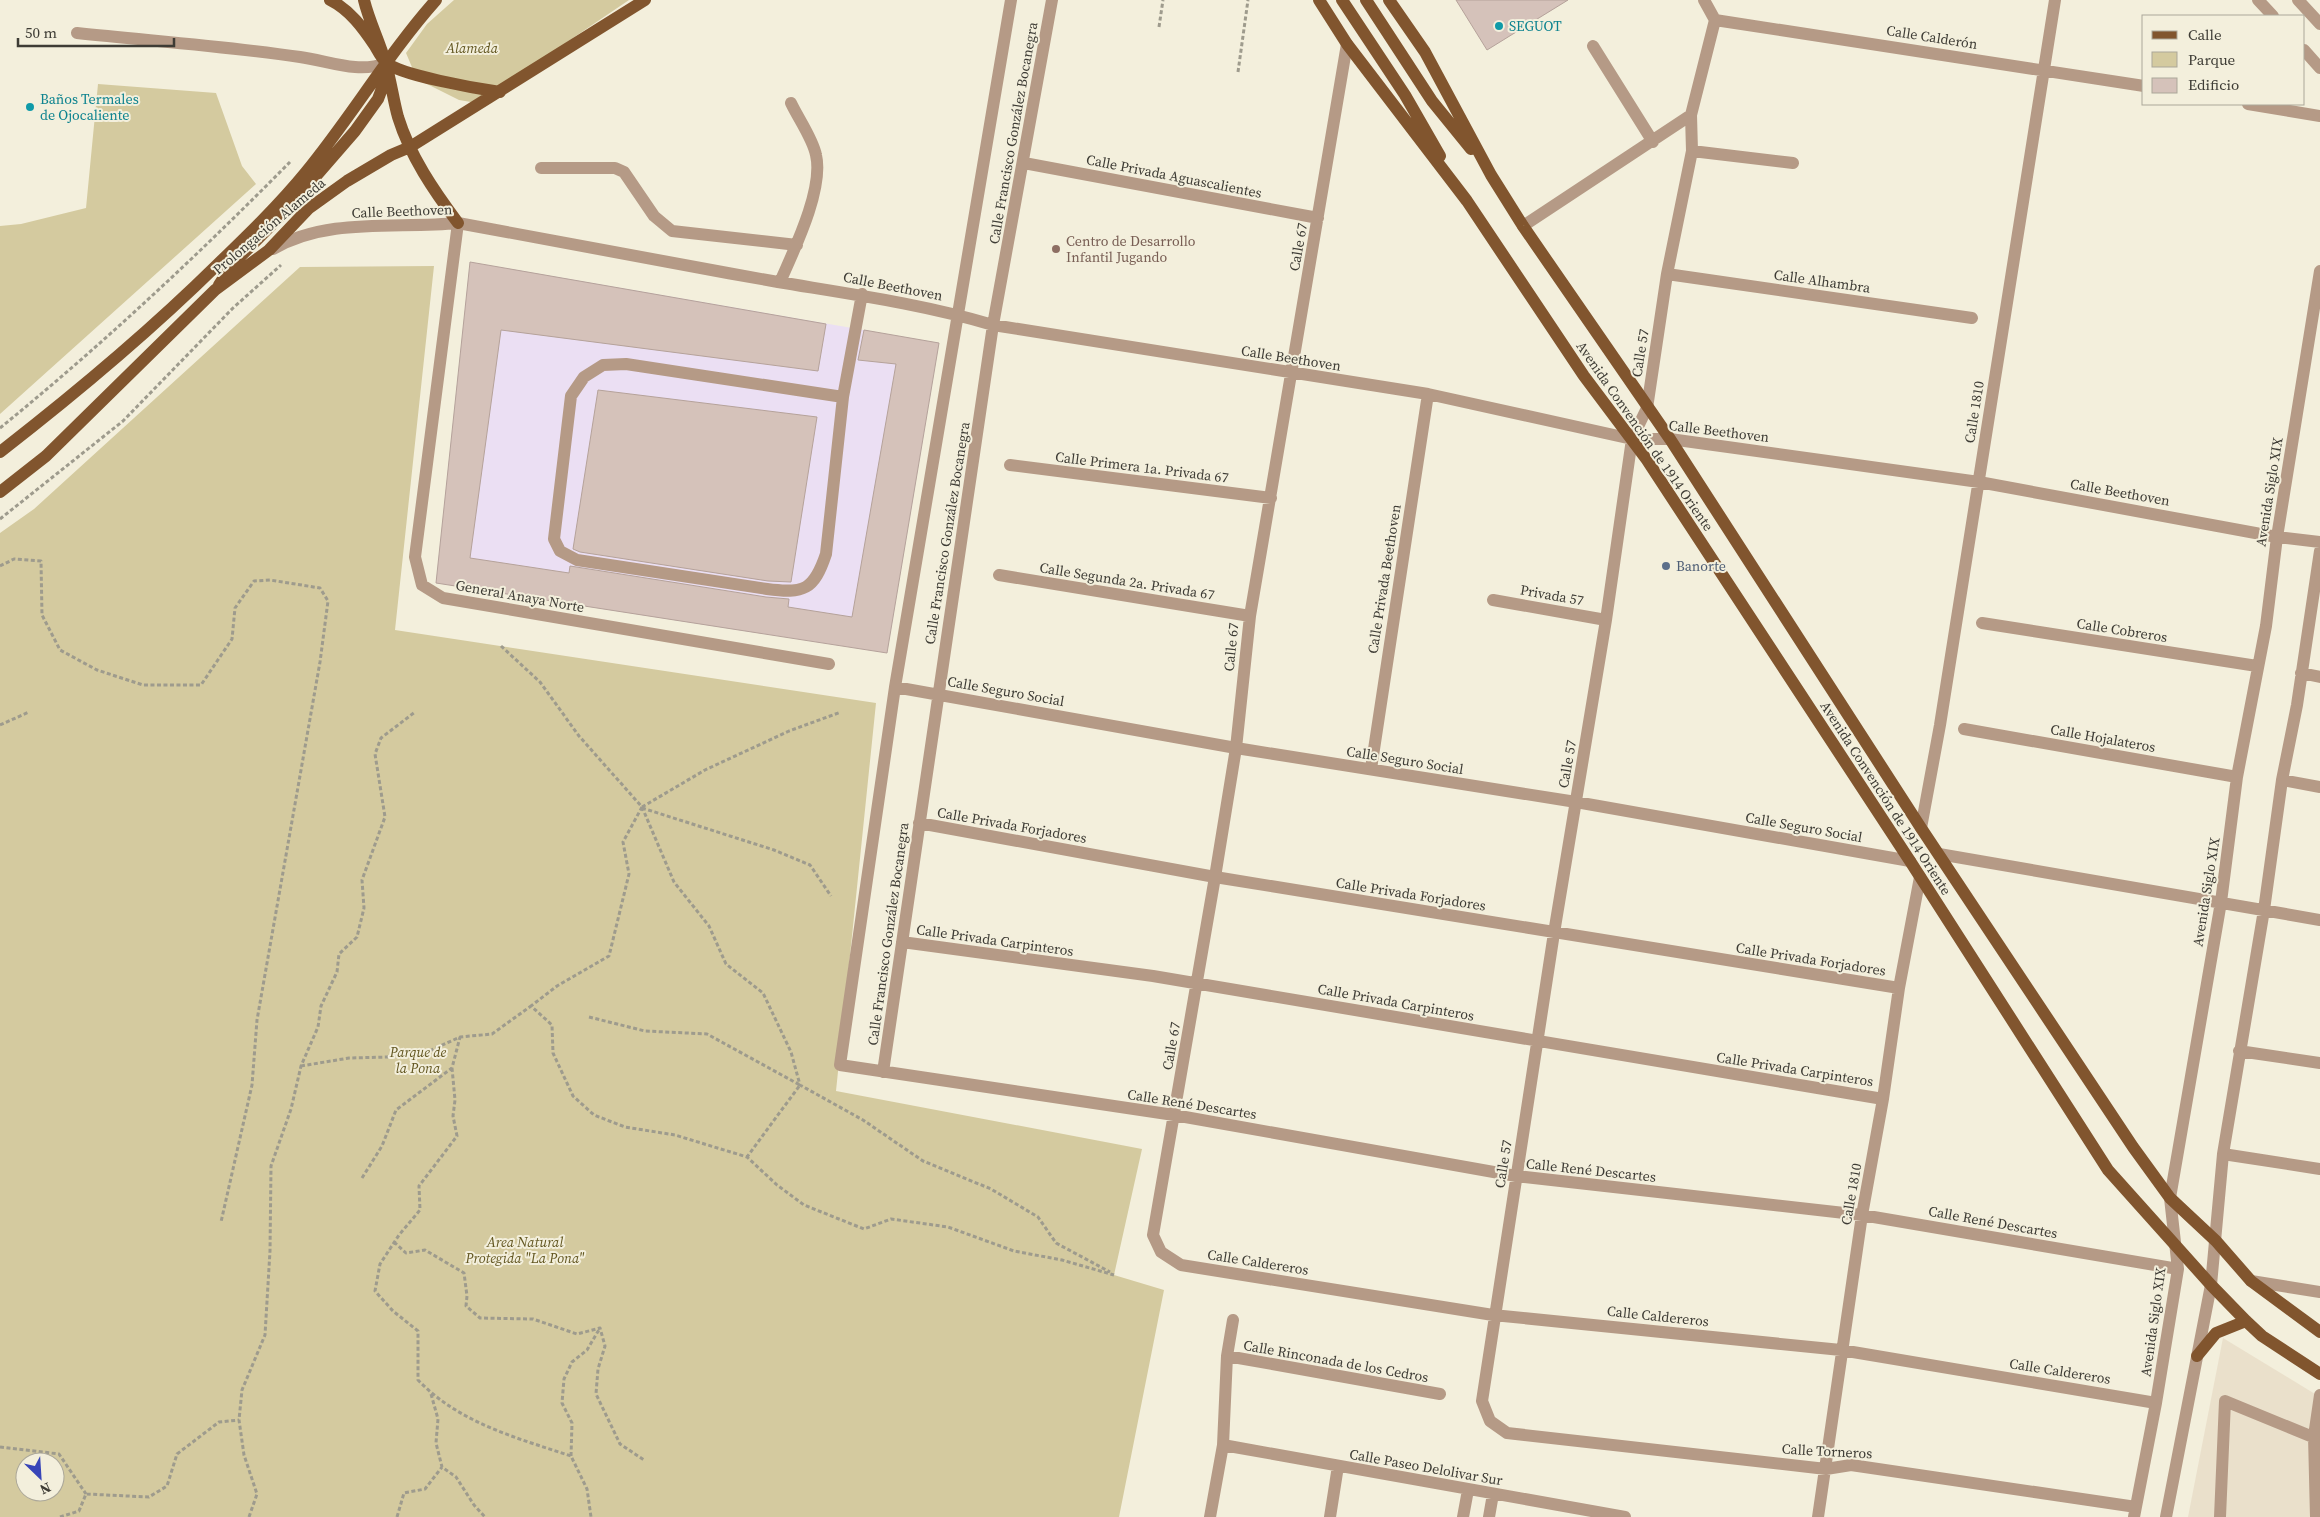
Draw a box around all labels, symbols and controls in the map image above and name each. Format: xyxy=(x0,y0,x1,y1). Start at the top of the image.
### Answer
scale bar xyxy=(18,15,174,47)
legend xyxy=(2142,15,2305,105)
place label: SEGUOT xyxy=(1509,16,1562,36)
street label: Calle Francisco González Bocanegra xyxy=(984,20,1043,246)
marker: SEGUOT xyxy=(1493,20,1505,32)
street label: Calle Calderón xyxy=(1885,20,1979,54)
text: 50 m xyxy=(25,22,57,43)
text: Calle xyxy=(2188,24,2222,45)
park label: Alameda xyxy=(445,38,499,58)
text: Parque xyxy=(2188,49,2236,70)
text: Edificio xyxy=(2188,74,2239,95)
place label: Baños Termales de Ojocaliente xyxy=(40,89,139,125)
marker: Baños Termales de Ojocaliente xyxy=(24,101,36,113)
street label: Calle Privada Aguascalientes xyxy=(1085,149,1263,203)
street label: Prolongación Alameda xyxy=(208,172,330,279)
street label: Calle Beethoven xyxy=(351,199,453,223)
street label: Calle 67 xyxy=(1284,221,1312,273)
place label: Centro de Desarrollo Infantil Jugando xyxy=(1066,231,1196,267)
marker: Centro de Desarrollo Infantil Jugando xyxy=(1050,243,1062,255)
street label: Calle Alhambra xyxy=(1772,264,1872,298)
street label: Calle Beethoven xyxy=(842,267,945,306)
street label: Calle 57 xyxy=(1626,327,1654,379)
street label: Avenida Convención de 1914 Oriente xyxy=(1572,337,1718,535)
street label: Calle Beethoven xyxy=(1240,340,1343,376)
street label: Calle 1810 xyxy=(1959,379,1989,445)
street label: Calle Beethoven xyxy=(1668,415,1771,447)
street label: Calle Francisco González Bocanegra xyxy=(920,419,975,646)
street label: Avenida Siglo XIX xyxy=(2251,436,2287,548)
street label: Calle Primera 1a. Privada 67 xyxy=(1054,446,1230,488)
street label: Calle Beethoven xyxy=(2069,473,2172,511)
street label: Calle Privada Beethoven xyxy=(1362,502,1406,655)
place label: Banorte xyxy=(1676,556,1726,576)
street label: Calle Segunda 2a. Privada 67 xyxy=(1038,557,1216,605)
marker: Banorte xyxy=(1660,560,1672,572)
street label: General Anaya Norte xyxy=(454,575,586,617)
street label: Privada 57 xyxy=(1519,580,1585,610)
street label: Calle Cobreros xyxy=(2075,613,2169,647)
street label: Calle 67 xyxy=(1219,622,1243,672)
street label: Calle Seguro Social xyxy=(946,671,1066,711)
street label: Avenida Convención de 1914 Oriente xyxy=(1816,697,1956,899)
street label: Calle Hojalateros xyxy=(2049,719,2157,757)
street label: Calle 57 xyxy=(1553,738,1581,790)
street label: Calle Seguro Social xyxy=(1345,741,1465,779)
street label: Calle Privada Forjadores xyxy=(936,802,1088,848)
street label: Calle Seguro Social xyxy=(1744,807,1864,847)
street label: Calle Francisco González Bocanegra xyxy=(862,820,914,1047)
street label: Avenida Siglo XIX xyxy=(2188,836,2224,948)
street label: Calle Privada Forjadores xyxy=(1335,872,1487,916)
street label: Calle Privada Carpinteros xyxy=(915,919,1075,961)
street label: Calle Privada Forjadores xyxy=(1735,937,1887,981)
street label: Calle Privada Carpinteros xyxy=(1316,978,1476,1026)
street label: Calle 67 xyxy=(1157,1020,1185,1072)
park label: Parque de la Pona xyxy=(389,1042,447,1078)
street label: Calle Privada Carpinteros xyxy=(1715,1047,1875,1091)
street label: Calle René Descartes xyxy=(1126,1084,1258,1124)
street label: Calle 57 xyxy=(1489,1138,1517,1190)
street label: Calle René Descartes xyxy=(1525,1153,1657,1187)
street label: Calle 1810 xyxy=(1836,1161,1866,1227)
street label: Calle René Descartes xyxy=(1927,1201,2059,1243)
park label: Area Natural Protegida "La Pona" xyxy=(465,1232,584,1268)
street label: Calle Caldereros xyxy=(1206,1244,1310,1280)
street label: Avenida Siglo XIX xyxy=(2135,1266,2171,1378)
street label: Calle Caldereros xyxy=(1606,1301,1710,1331)
street label: Calle Rinconada de los Cedros xyxy=(1242,1335,1430,1387)
street label: Calle Caldereros xyxy=(2008,1353,2112,1389)
street label: Calle Torneros xyxy=(1781,1439,1873,1463)
street label: Calle Paseo Delolivar Sur xyxy=(1348,1444,1504,1490)
north arrow xyxy=(15,1452,65,1502)
text: N xyxy=(37,1478,54,1500)

